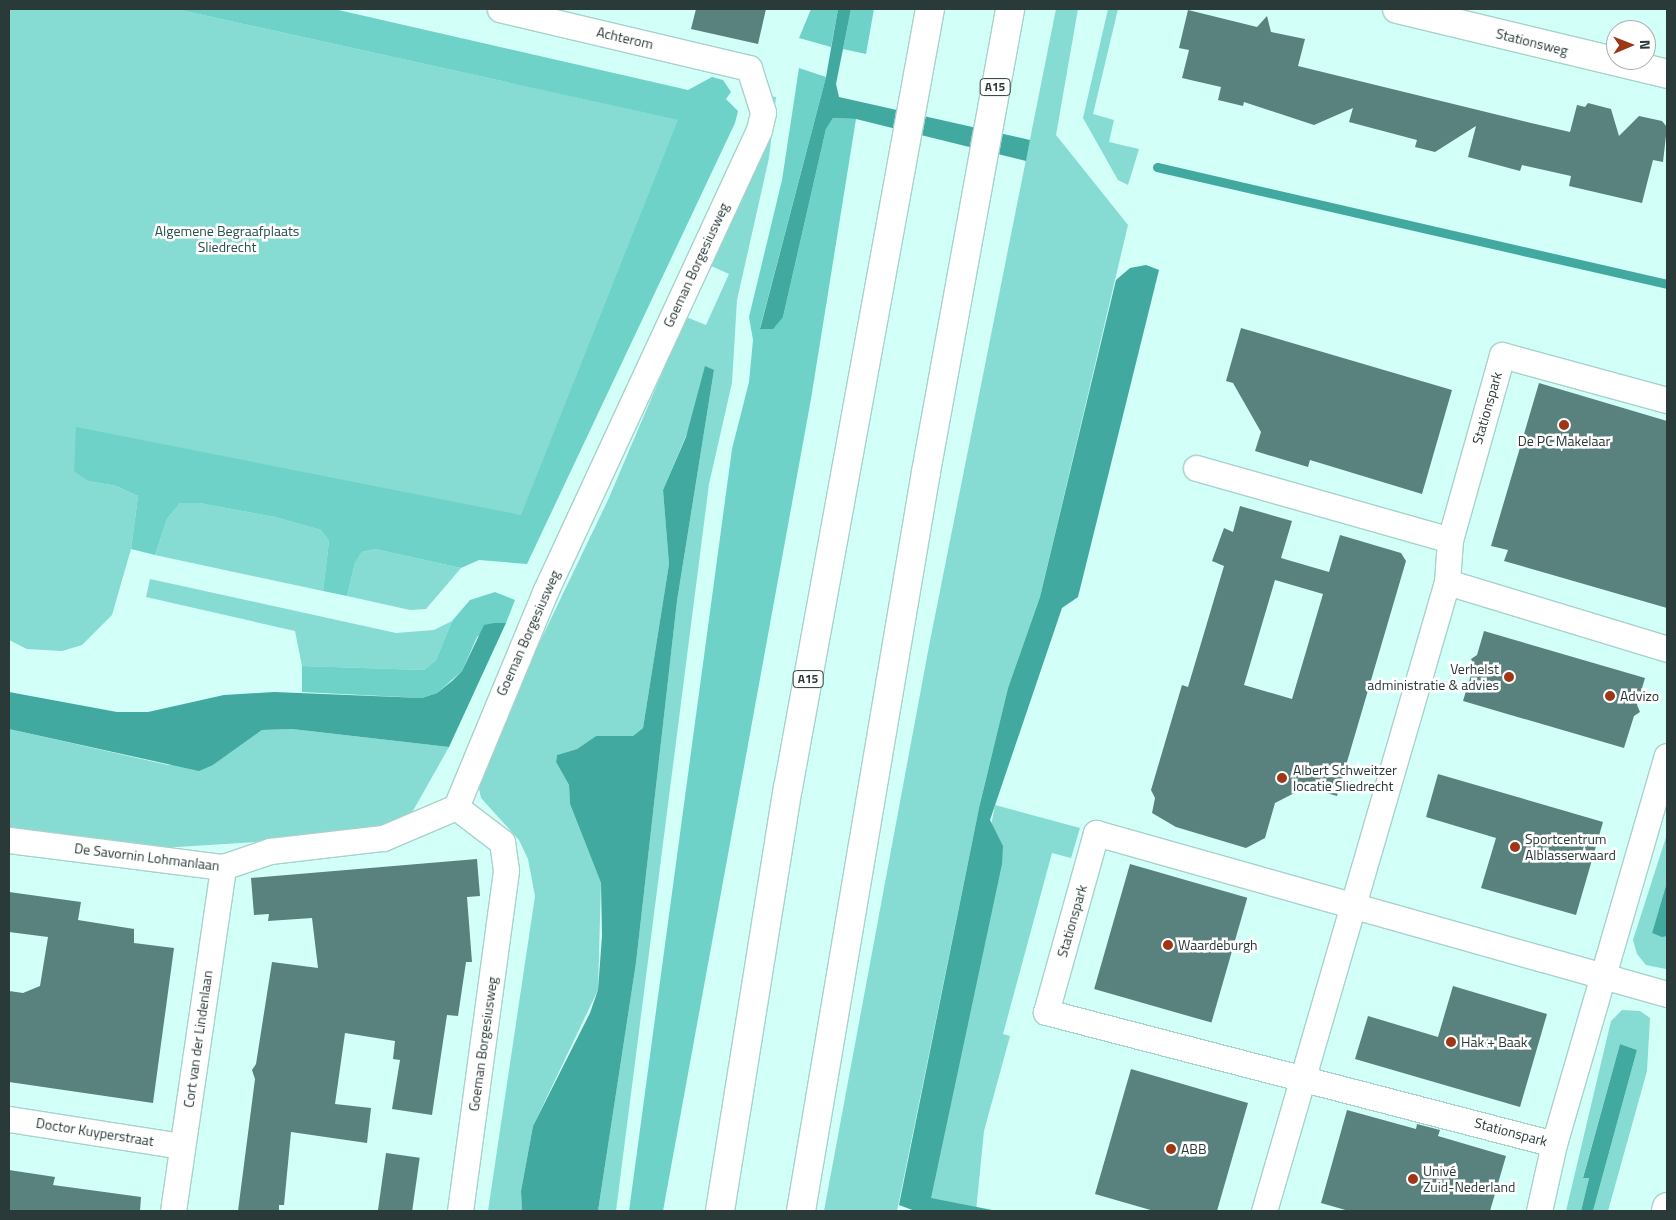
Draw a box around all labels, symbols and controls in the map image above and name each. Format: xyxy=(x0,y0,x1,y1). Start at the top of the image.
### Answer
north arrow xyxy=(1606,20,1656,70)
street label: Achterom xyxy=(595,23,655,53)
street label: Stationsweg xyxy=(1494,25,1570,59)
text: N xyxy=(1635,40,1656,50)
road number: A15 xyxy=(979,77,1011,96)
street label: Goeman Borgesiusweg xyxy=(660,200,732,330)
park label: Algemene Begraafplaats Sliedrecht xyxy=(155,223,299,256)
street label: Stationspark xyxy=(1469,370,1505,446)
marker: De PC Makelaar xyxy=(1558,419,1570,431)
place label: De PC Makelaar xyxy=(1518,433,1610,449)
street label: Goeman Borgesiusweg xyxy=(493,568,563,698)
place label: Verhelst administratie & advies xyxy=(1367,661,1499,694)
road number: A15 xyxy=(792,670,824,689)
marker: Verhelst administratie & advies xyxy=(1503,671,1515,683)
place label: Advizo xyxy=(1620,688,1659,704)
marker: Advizo xyxy=(1604,690,1616,702)
place label: Albert Schweitzer locatie Sliedrecht xyxy=(1293,762,1397,794)
marker: Albert Schweitzer locatie Sliedrecht xyxy=(1275,771,1289,785)
place label: Sportcentrum Alblasserwaard xyxy=(1525,831,1616,864)
street label: De Savornin Lohmanlaan xyxy=(73,840,221,874)
marker: Sportcentrum Alblasserwaard xyxy=(1509,841,1521,853)
street label: Stationspark xyxy=(1054,883,1090,959)
place label: Waardeburgh xyxy=(1178,937,1258,953)
marker: Waardeburgh xyxy=(1162,939,1174,951)
street label: Cort van der Lindenlaan xyxy=(180,969,216,1109)
street label: Goeman Borgesiusweg xyxy=(465,976,501,1112)
place label: Hak + Baak xyxy=(1461,1034,1528,1050)
marker: Hak + Baak xyxy=(1445,1036,1457,1048)
street label: Doctor Kuyperstraat xyxy=(35,1114,155,1150)
street label: Stationspark xyxy=(1473,1114,1549,1150)
place label: ABB xyxy=(1181,1141,1207,1157)
marker: ABB xyxy=(1165,1143,1177,1155)
place label: Univé Zuid-Nederland xyxy=(1423,1163,1515,1196)
marker: Univé Zuid-Nederland xyxy=(1407,1173,1419,1185)

